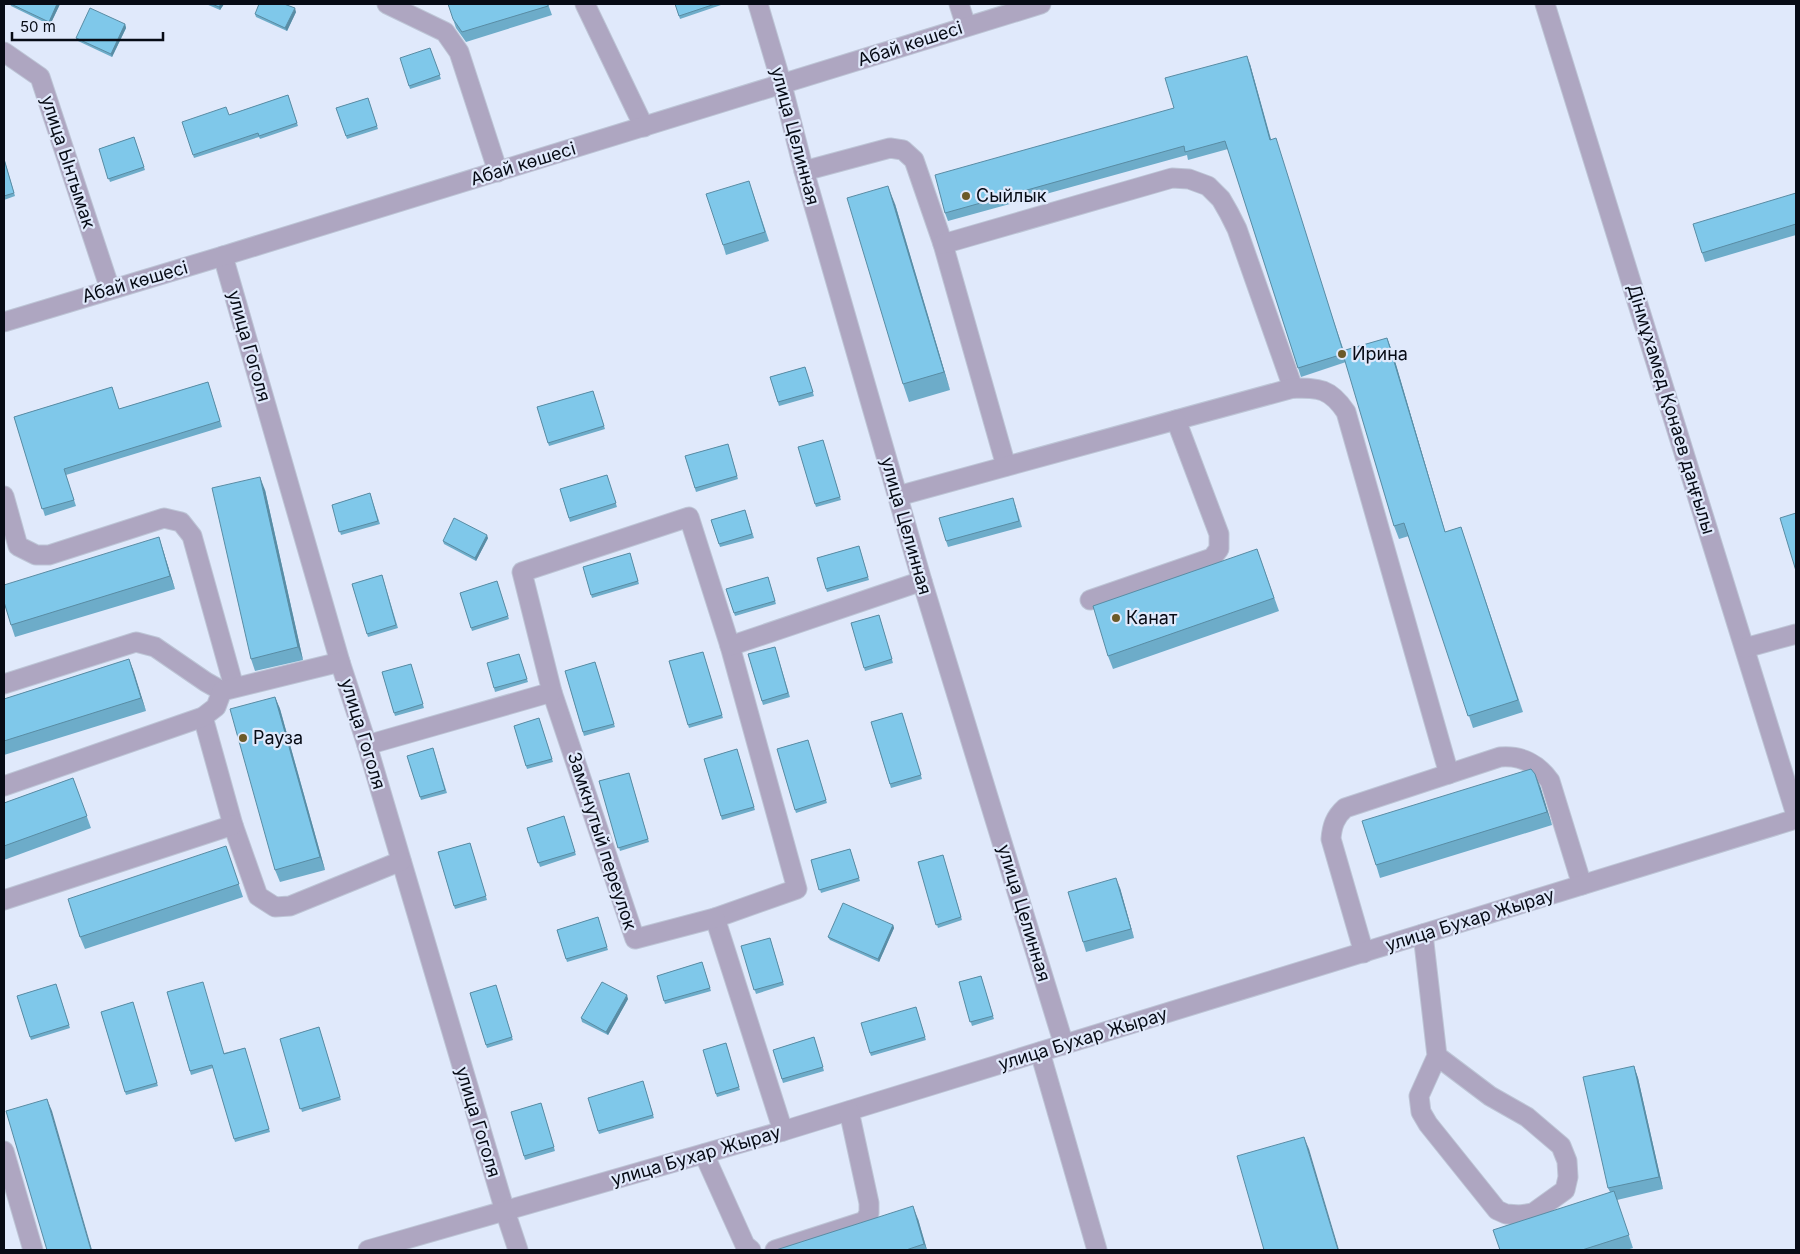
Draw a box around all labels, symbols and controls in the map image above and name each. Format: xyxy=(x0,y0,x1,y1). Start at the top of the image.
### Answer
scale bar xyxy=(12,10,164,42)
text: 50 m xyxy=(20,17,56,36)
street label: Абай көшесі xyxy=(855,17,965,70)
street label: улица Целинная xyxy=(767,65,824,207)
street label: улица Ынтымак xyxy=(37,93,100,231)
street label: Абай көшесі xyxy=(468,138,578,189)
place label: Сыйлык xyxy=(976,185,1047,206)
marker: Сыйлык xyxy=(960,190,972,202)
street label: Абай көшесі xyxy=(80,256,190,307)
street label: Дінмұхамед Қонаев даңғылы xyxy=(1623,281,1720,536)
street label: улица Гоголя xyxy=(224,288,275,404)
place label: Ирина xyxy=(1352,343,1408,364)
marker: Ирина xyxy=(1336,348,1348,360)
street label: улица Целинная xyxy=(877,455,936,597)
place label: Канат xyxy=(1126,607,1178,628)
marker: Канат xyxy=(1110,612,1122,624)
street label: улица Гоголя xyxy=(337,676,390,792)
place label: Рауза xyxy=(253,727,303,748)
marker: Рауза xyxy=(237,732,249,744)
street label: Замкнутый переулок xyxy=(564,749,641,933)
street label: улица Целинная xyxy=(994,842,1055,984)
street label: улица Бухар Жырау xyxy=(1383,884,1557,955)
street label: улица Бухар Жырау xyxy=(996,1003,1170,1074)
street label: улица Гоголя xyxy=(452,1064,505,1180)
street label: улица Бухар Жырау xyxy=(609,1121,783,1190)

